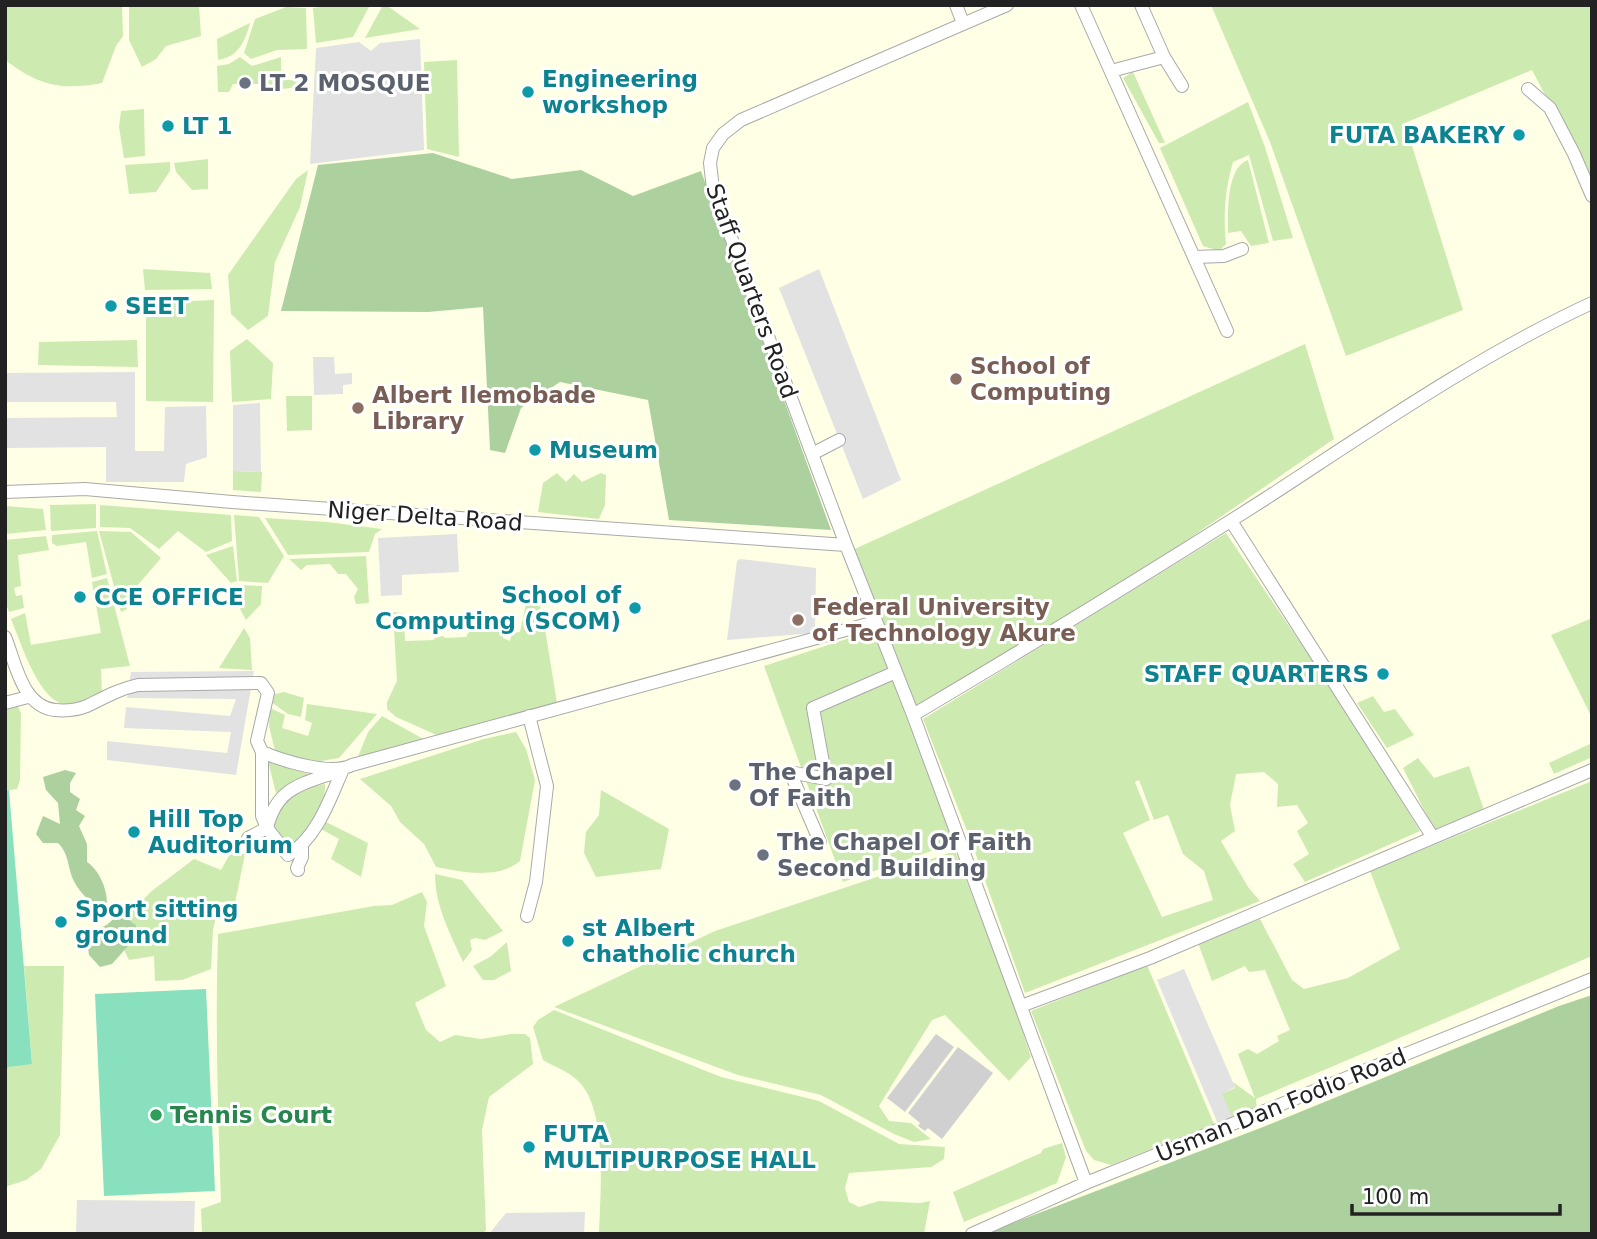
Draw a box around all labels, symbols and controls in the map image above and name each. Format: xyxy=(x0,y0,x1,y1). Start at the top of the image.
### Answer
place label: Engineering workshop xyxy=(542,66,698,118)
place label: LT 2 MOSQUE xyxy=(259,70,431,96)
marker: LT 2 MOSQUE xyxy=(237,75,253,91)
marker: Engineering workshop xyxy=(520,84,536,100)
place label: LT 1 xyxy=(182,113,233,139)
marker: LT 1 xyxy=(160,118,176,134)
place label: FUTA BAKERY xyxy=(1329,122,1505,148)
marker: FUTA BAKERY xyxy=(1511,127,1527,143)
street label: Staff Quarters Road xyxy=(701,180,803,402)
place label: SEET xyxy=(125,293,189,319)
marker: SEET xyxy=(103,298,119,314)
place label: School of Computing xyxy=(970,353,1111,405)
marker: School of Computing xyxy=(948,371,964,387)
place label: Albert Ilemobade Library xyxy=(372,382,596,434)
marker: Albert Ilemobade Library xyxy=(350,400,366,416)
place label: Museum xyxy=(549,437,658,463)
marker: Museum xyxy=(527,442,543,458)
street label: Niger Delta Road xyxy=(327,496,523,536)
place label: School of Computing (SCOM) xyxy=(375,582,622,634)
place label: CCE OFFICE xyxy=(94,584,244,610)
marker: CCE OFFICE xyxy=(72,589,88,605)
place label: Federal University of Technology Akure xyxy=(812,594,1076,646)
marker: School of Computing (SCOM) xyxy=(627,600,643,616)
marker: Federal University of Technology Akure xyxy=(790,612,806,628)
place label: STAFF QUARTERS xyxy=(1144,661,1369,687)
marker: STAFF QUARTERS xyxy=(1375,666,1391,682)
place label: The Chapel Of Faith xyxy=(749,759,893,811)
marker: The Chapel Of Faith xyxy=(727,777,743,793)
place label: Hill Top Auditorium xyxy=(148,806,293,858)
marker: Hill Top Auditorium xyxy=(126,824,142,840)
place label: The Chapel Of Faith Second Building xyxy=(777,829,1032,881)
marker: The Chapel Of Faith Second Building xyxy=(755,847,771,863)
place label: Sport sitting ground xyxy=(75,896,238,948)
marker: Sport sitting ground xyxy=(53,914,69,930)
place label: st Albert chatholic church xyxy=(582,915,796,967)
marker: st Albert chatholic church xyxy=(560,933,576,949)
street label: Usman Dan Fodio Road xyxy=(1152,1043,1410,1167)
place label: Tennis Court xyxy=(170,1102,332,1128)
marker: Tennis Court xyxy=(148,1107,164,1123)
place label: FUTA MULTIPURPOSE HALL xyxy=(543,1121,816,1173)
marker: FUTA MULTIPURPOSE HALL xyxy=(521,1139,537,1155)
scale bar xyxy=(1352,1172,1560,1216)
text: 100 m xyxy=(1362,1185,1429,1209)

